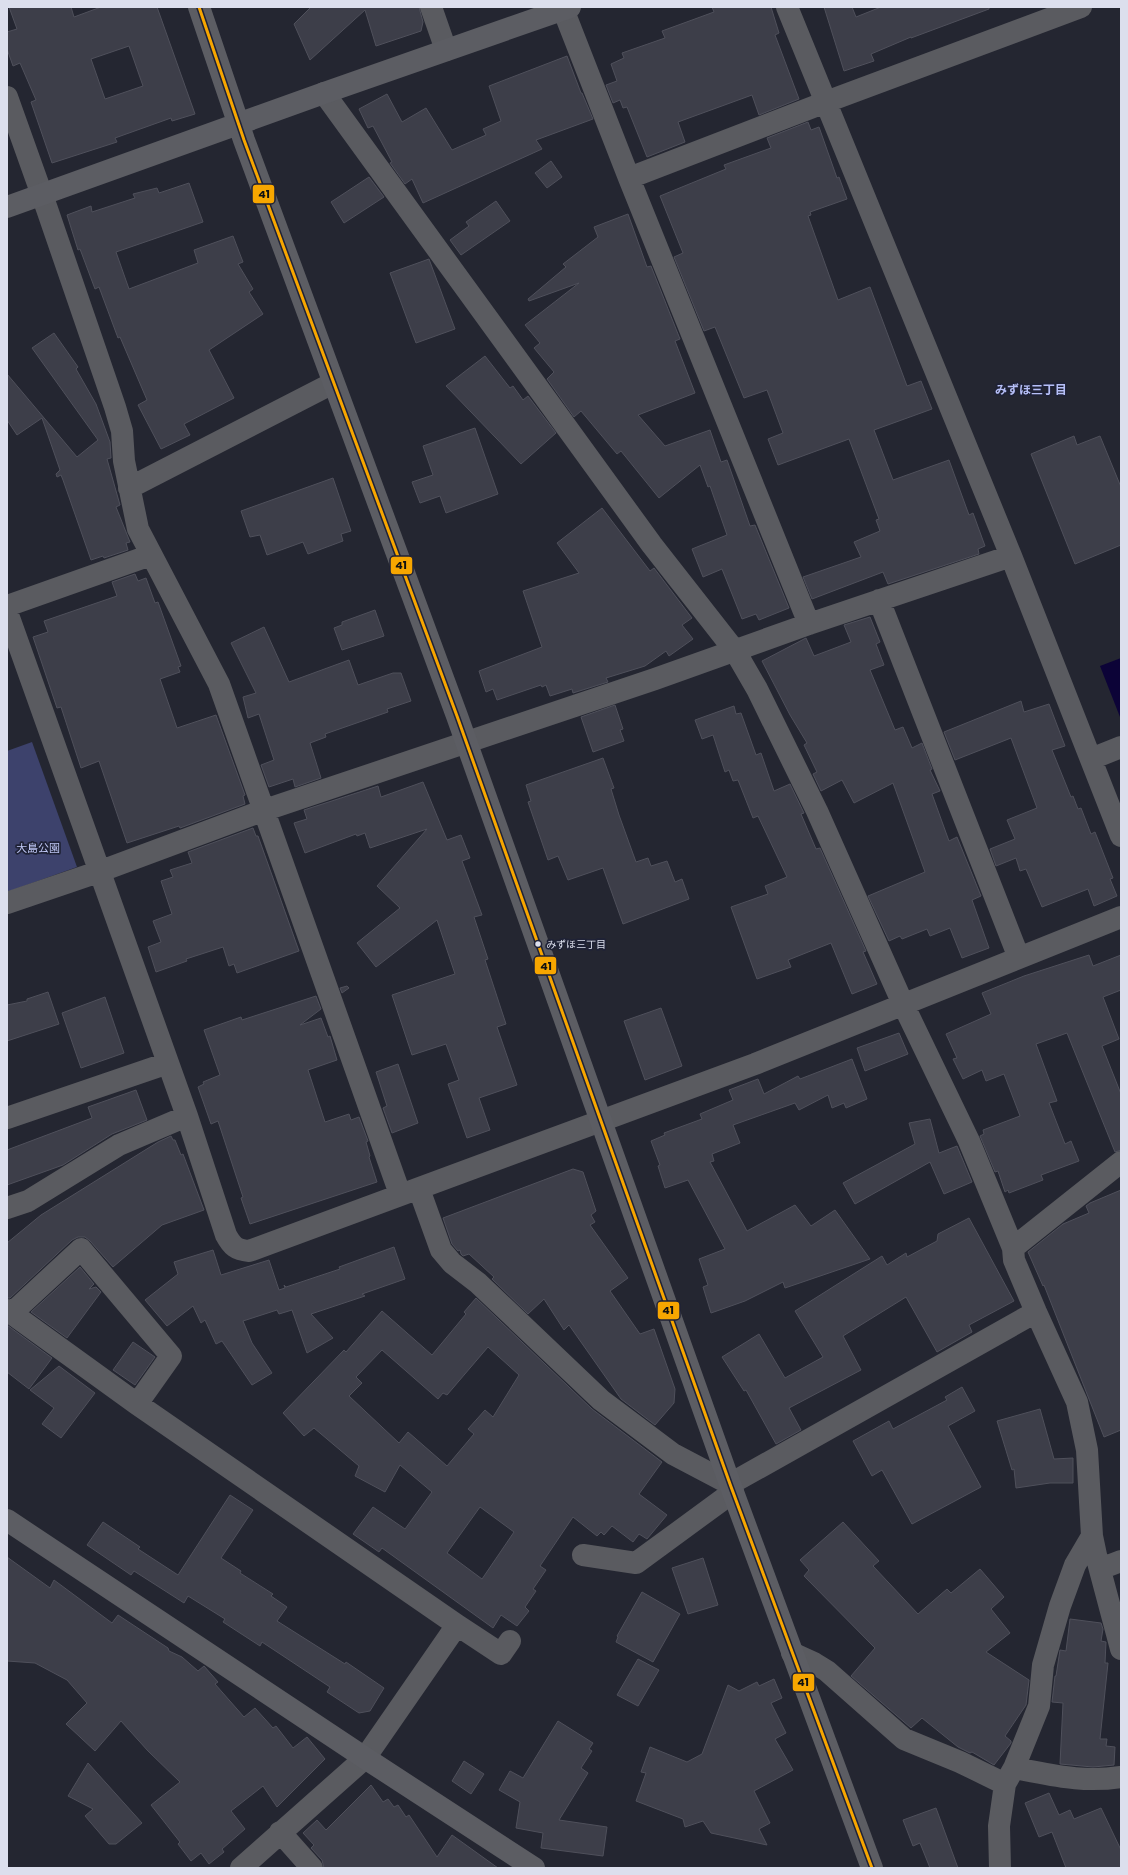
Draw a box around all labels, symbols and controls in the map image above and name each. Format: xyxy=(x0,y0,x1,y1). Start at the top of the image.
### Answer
line badge: 41 xyxy=(252,184,275,204)
text: 41 xyxy=(258,186,270,202)
district label: みずほ三丁目 xyxy=(995,381,1067,398)
line badge: 41 xyxy=(390,556,413,575)
text: 41 xyxy=(395,557,407,573)
park label: 大島公園 xyxy=(16,840,60,856)
place label: みずほ三丁目 xyxy=(546,937,606,952)
marker: みずほ三丁目 xyxy=(533,939,543,949)
line badge: 41 xyxy=(534,956,557,975)
text: 41 xyxy=(540,958,552,974)
line badge: 41 xyxy=(657,1301,680,1320)
text: 41 xyxy=(662,1302,674,1318)
line badge: 41 xyxy=(792,1673,815,1692)
text: 41 xyxy=(797,1674,809,1690)

